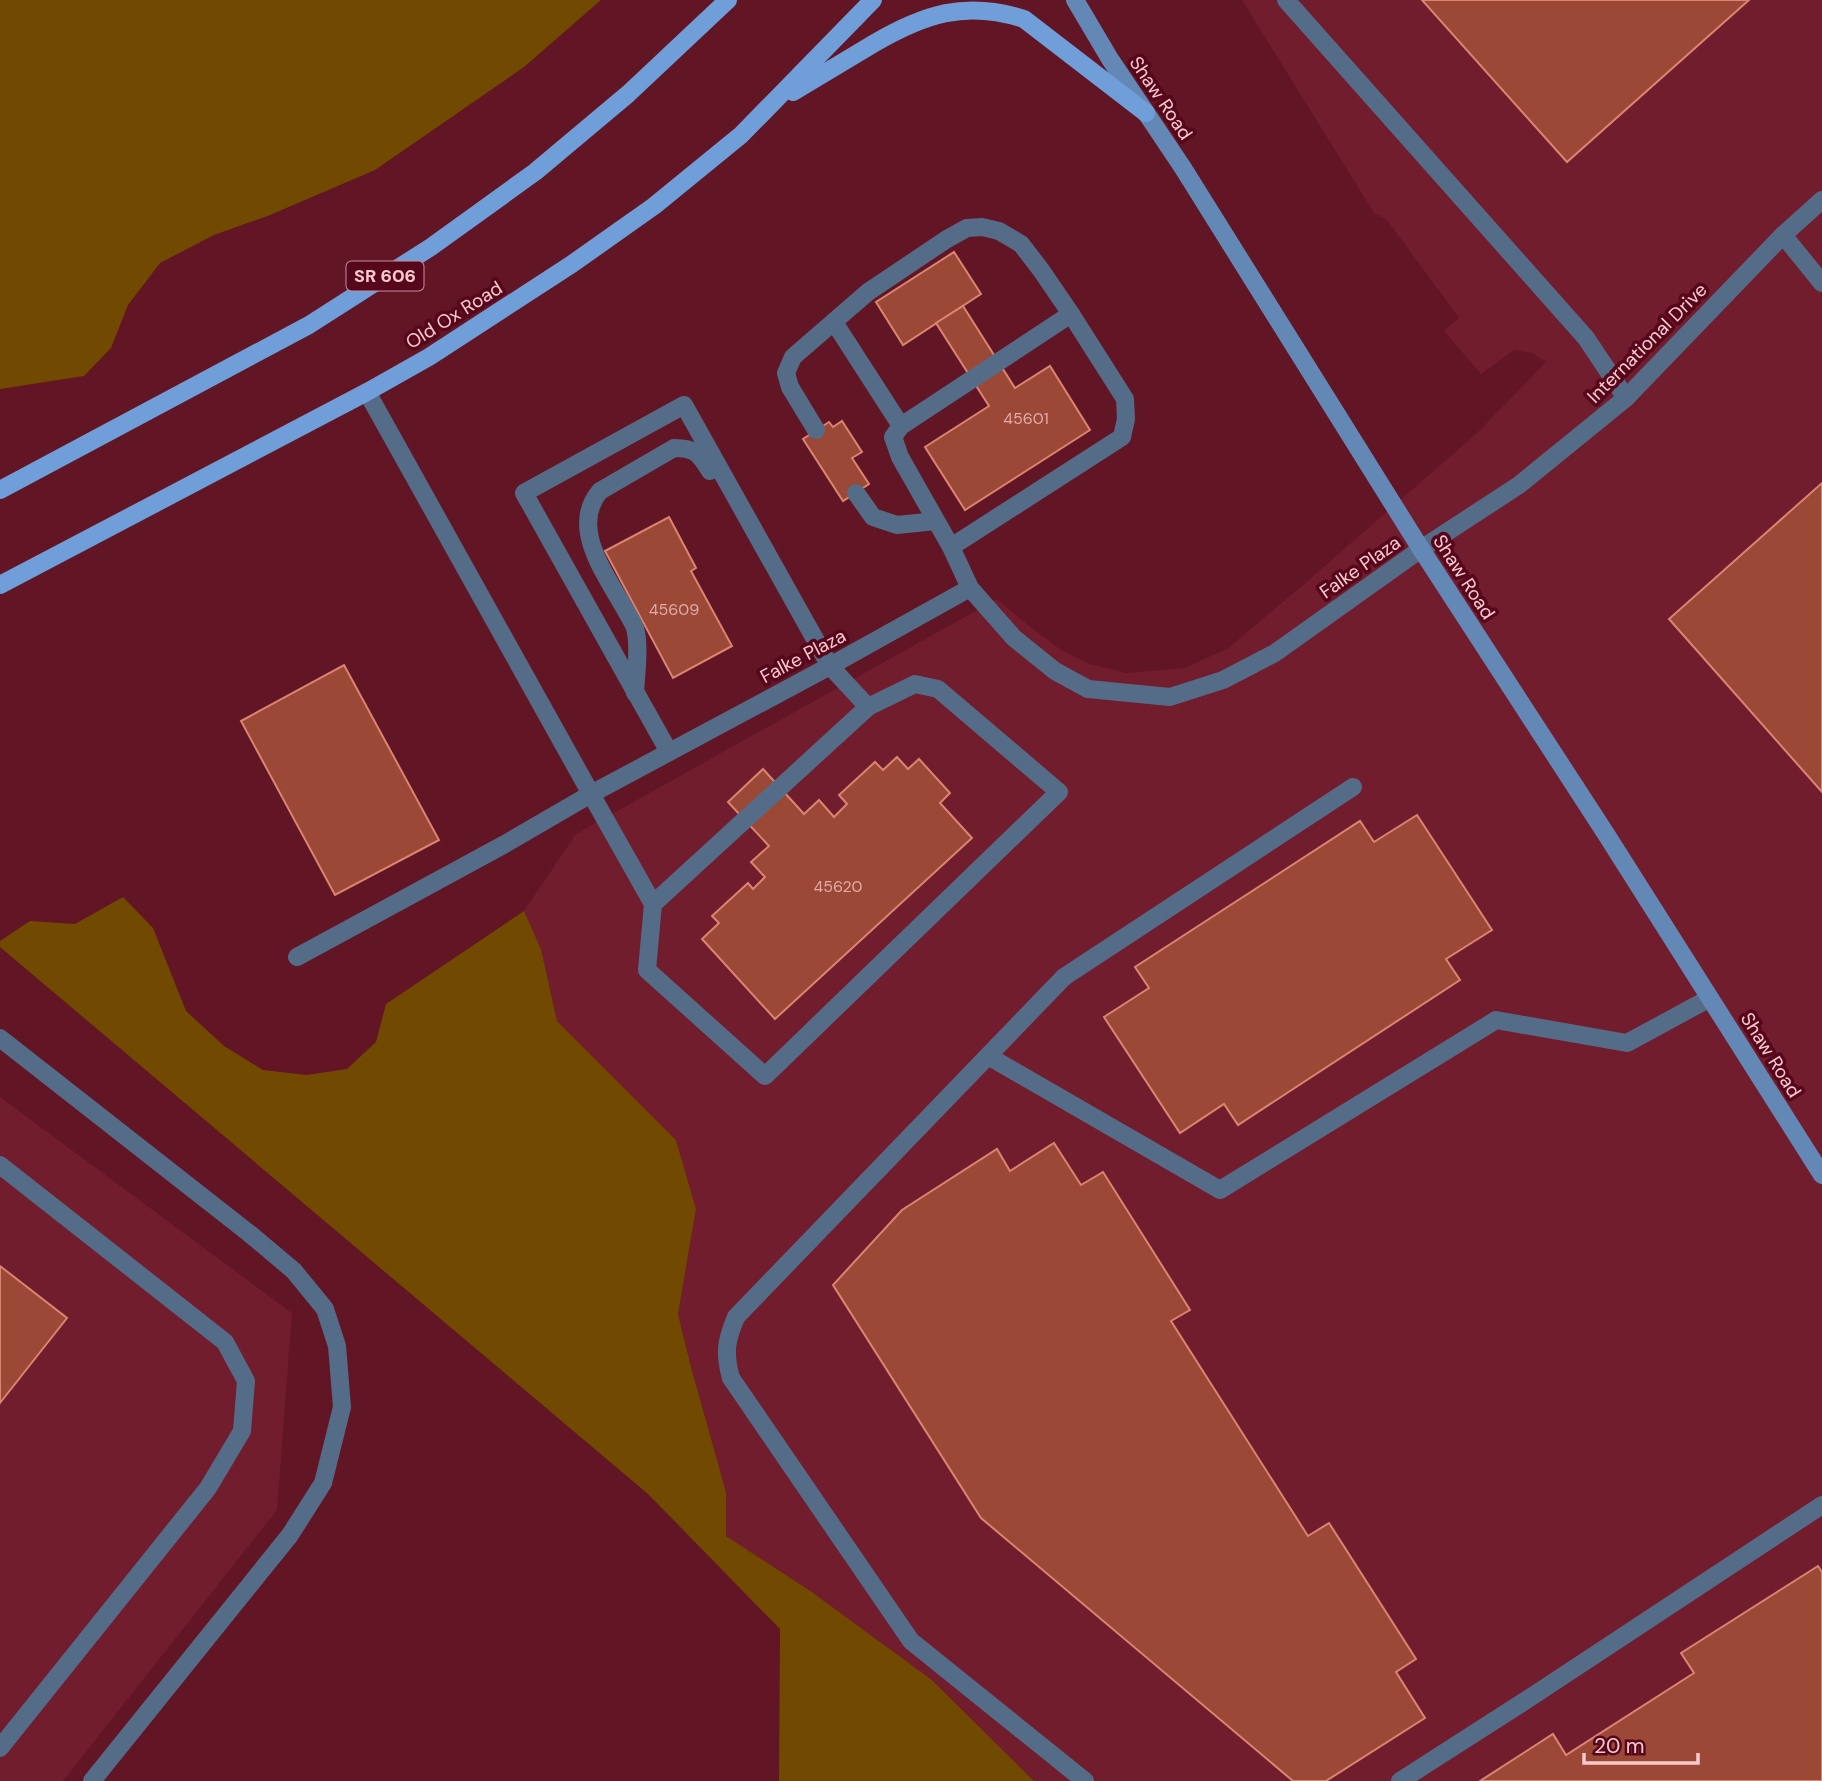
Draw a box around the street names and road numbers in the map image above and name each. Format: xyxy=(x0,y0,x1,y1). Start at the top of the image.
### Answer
street label: Shaw Road xyxy=(1124,51,1198,145)
road number: SR 606 xyxy=(346,262,424,290)
street label: Old Ox Road xyxy=(401,275,507,355)
street label: International Drive xyxy=(1582,278,1712,408)
street label: Falke Plaza xyxy=(1315,530,1405,604)
street label: Shaw Road xyxy=(1427,530,1501,624)
street label: Falke Plaza xyxy=(756,623,850,689)
street label: Shaw Road xyxy=(1735,1008,1807,1102)

